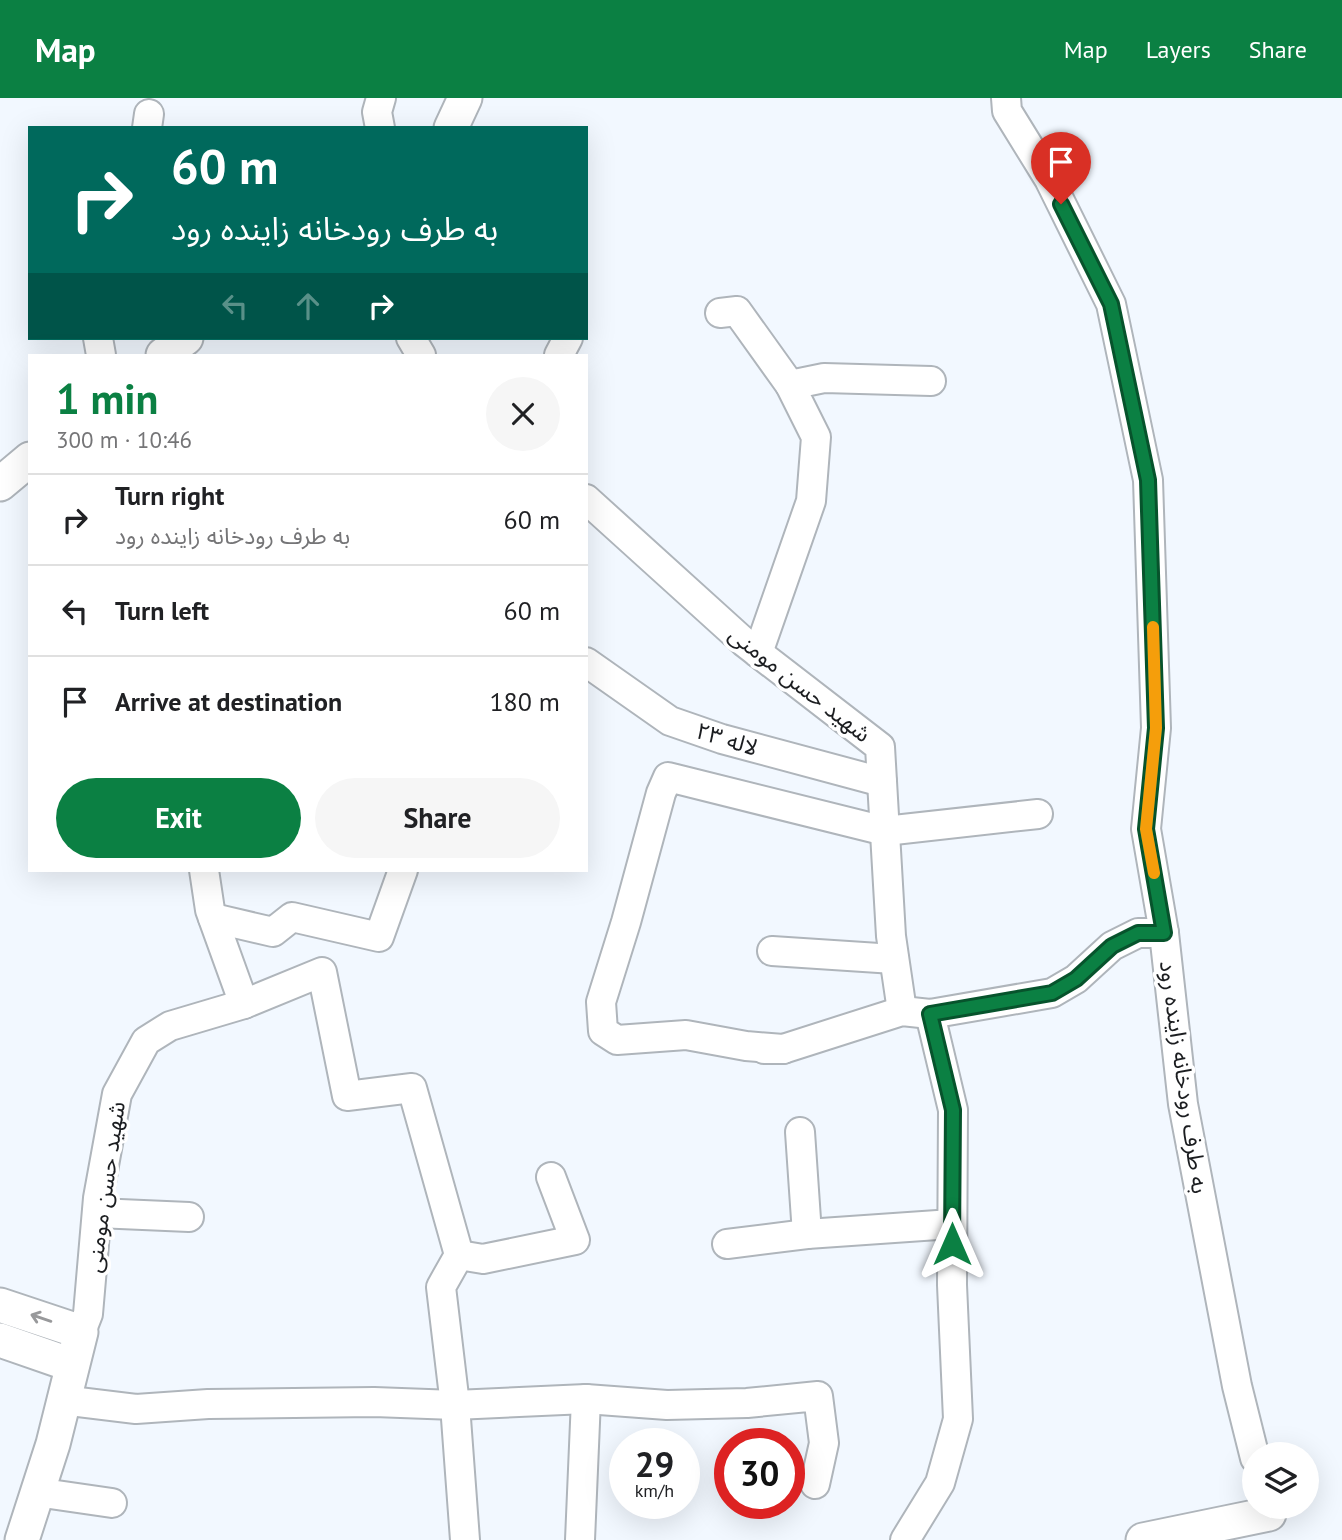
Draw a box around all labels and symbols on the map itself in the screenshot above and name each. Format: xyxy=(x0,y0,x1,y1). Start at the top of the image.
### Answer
pin xyxy=(1031,132,1091,204)
street label: شهید حسن مومنی xyxy=(723,619,877,748)
street label: لاله ۲۳ xyxy=(693,715,762,762)
street label: به طرف رودخانه زاینده رود xyxy=(1154,958,1215,1195)
street label: شهید حسن مومنی xyxy=(78,1099,131,1274)
position arrow xyxy=(915,1207,989,1281)
one-way arrow xyxy=(30,1311,52,1324)
speed limit sign: 30 xyxy=(714,1428,805,1519)

